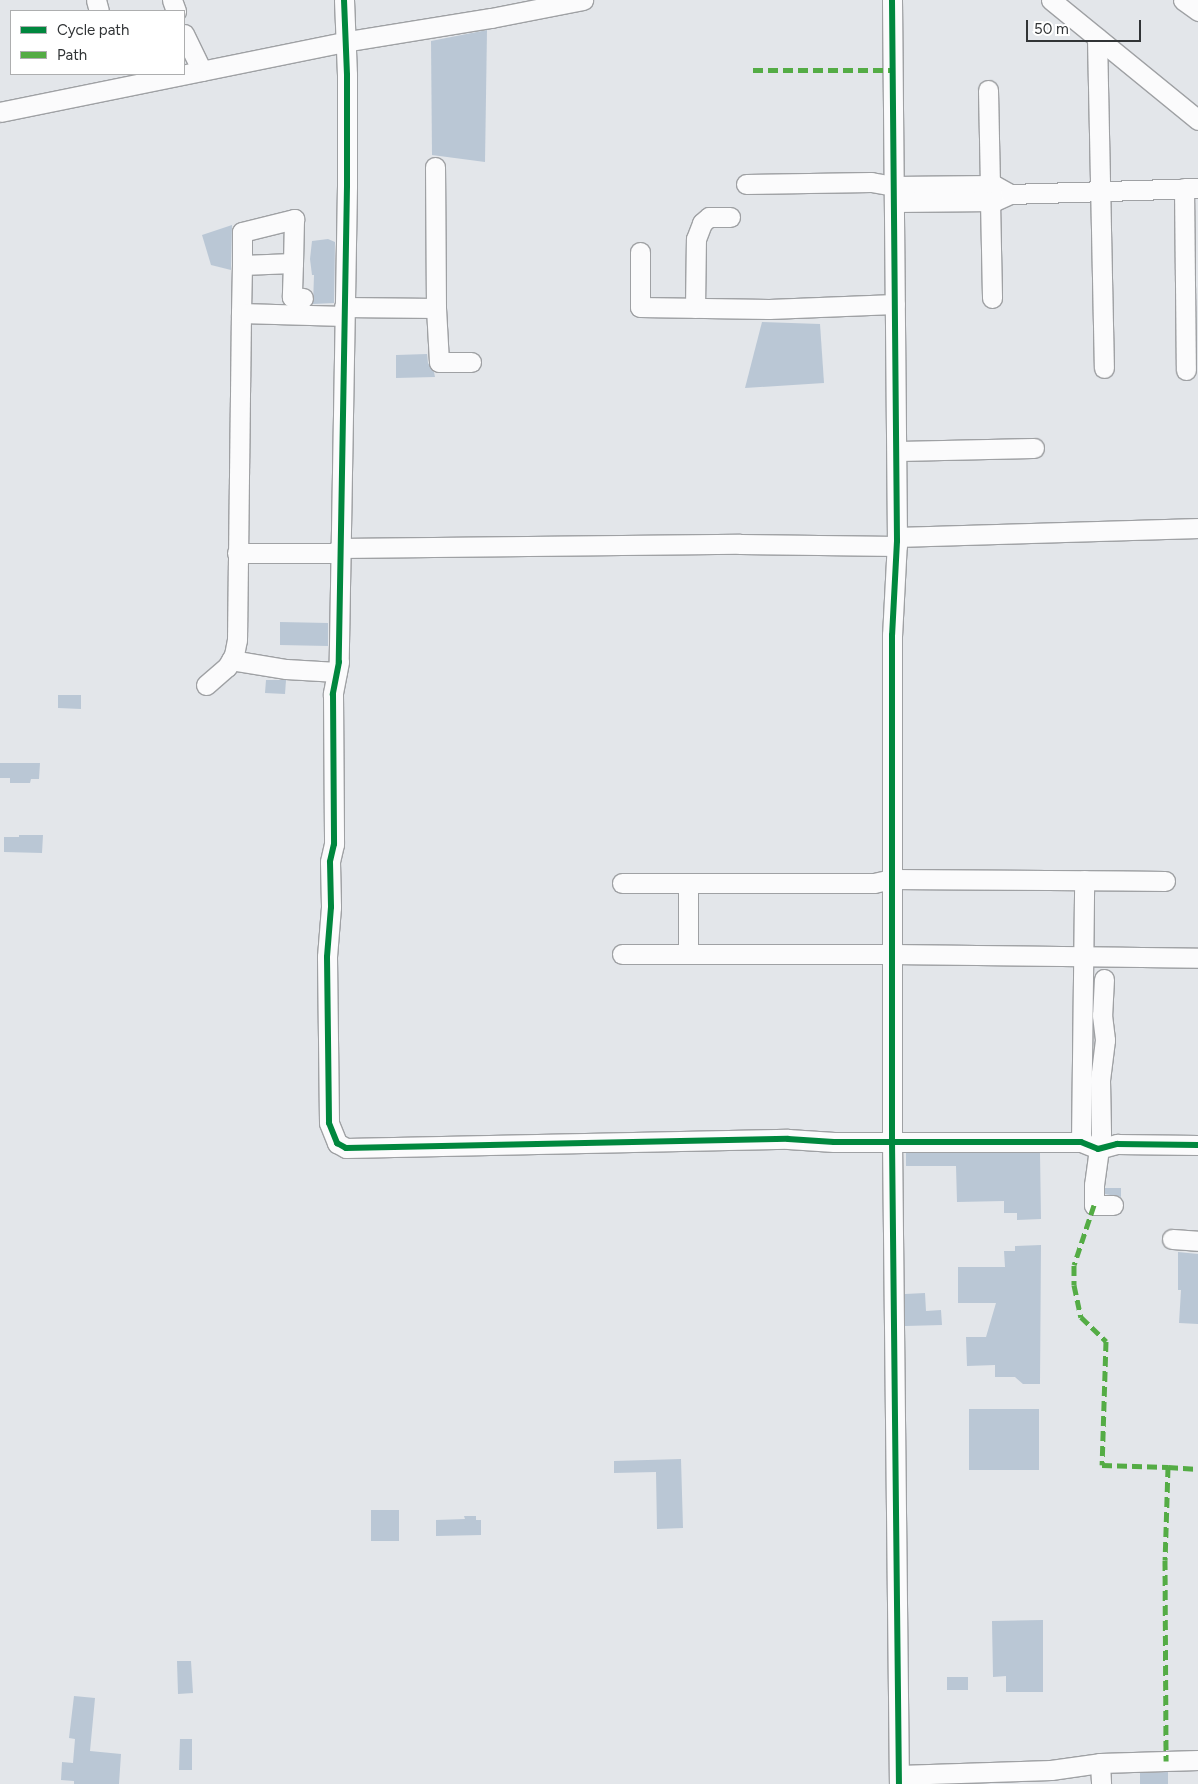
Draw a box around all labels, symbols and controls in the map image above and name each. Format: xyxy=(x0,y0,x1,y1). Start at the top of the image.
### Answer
legend xyxy=(10,10,185,75)
scale bar xyxy=(1028,10,1143,42)
text: 50 m xyxy=(1034,20,1069,38)
text: Cycle path xyxy=(57,21,129,39)
text: Path xyxy=(57,46,87,64)

